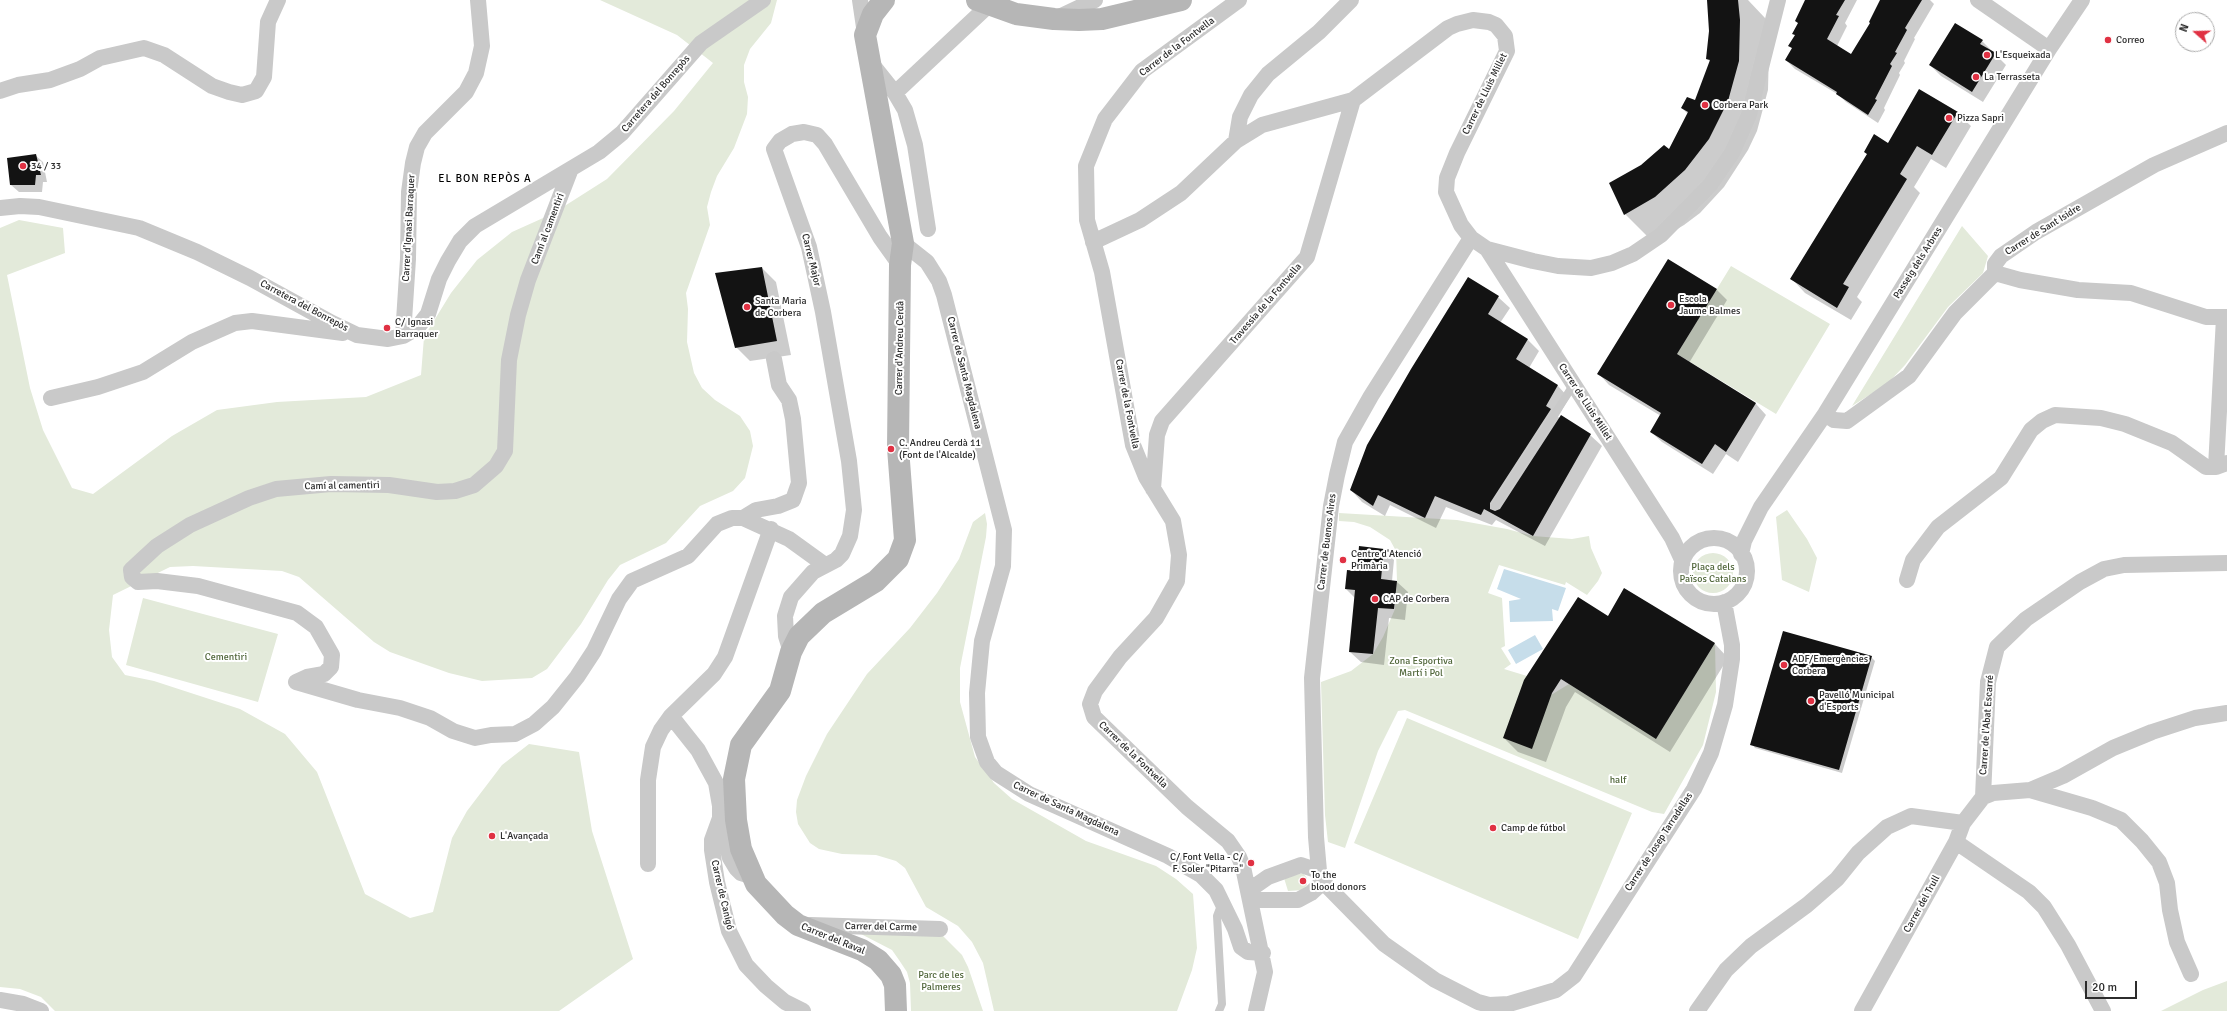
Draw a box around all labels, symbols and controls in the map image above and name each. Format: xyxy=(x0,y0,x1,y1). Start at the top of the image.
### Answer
north arrow xyxy=(2175,12,2215,52)
street label: Carrer de la Fontvella xyxy=(1137,15,1217,79)
text: N xyxy=(2177,22,2192,34)
place label: Correo xyxy=(2116,34,2145,46)
marker: Correo xyxy=(2103,35,2113,45)
place label: L'Esqueixada xyxy=(1995,49,2051,61)
marker: L'Esqueixada xyxy=(1982,50,1992,60)
street label: Carrer de Lluis Millet xyxy=(1460,51,1510,137)
street label: Carretera del Bonrepòs xyxy=(619,53,693,135)
place label: La Terrasseta xyxy=(1984,71,2040,83)
marker: La Terrasseta xyxy=(1971,72,1981,82)
place label: Corbera Park xyxy=(1713,99,1768,111)
marker: Corbera Park xyxy=(1700,100,1710,110)
place label: Pizza Sapri xyxy=(1957,112,2004,124)
marker: Pizza Sapri xyxy=(1944,113,1954,123)
place label: 34 / 33 xyxy=(31,160,61,172)
marker: 34 / 33 xyxy=(18,161,28,171)
district label: EL BON REPÒS A xyxy=(438,172,532,186)
street label: Carrer d'Ignasi Barraquer xyxy=(400,174,418,282)
street label: Camí al camentiri xyxy=(529,192,567,266)
street label: Carrer de Sant Isidre xyxy=(2003,202,2083,258)
street label: Passeig dels Arbres xyxy=(1891,225,1945,301)
street label: Carrer Major xyxy=(799,232,823,288)
street label: Travessia de la Fontvella xyxy=(1228,261,1304,347)
street label: Carretera del Bonrepòs xyxy=(258,278,350,334)
place label: Escola Jaume Balmes xyxy=(1679,293,1740,316)
place label: Santa Maria de Corbera xyxy=(755,295,807,318)
marker: Escola Jaume Balmes xyxy=(1666,300,1676,310)
street label: Carrer d'Andreu Cerdà xyxy=(893,301,907,395)
marker: Santa Maria de Corbera xyxy=(742,302,752,312)
street label: Carrer de Santa Magdalena xyxy=(944,315,984,431)
place label: C/ Ignasi Barraquer xyxy=(395,316,438,340)
marker: C/ Ignasi Barraquer xyxy=(382,323,392,333)
street label: Carrer de la Fontvella xyxy=(1112,358,1142,450)
street label: Carrer de Lluis Millet xyxy=(1556,361,1614,443)
place label: C. Andreu Cerdà 11 (Font de l'Alcalde) xyxy=(899,437,981,460)
marker: C. Andreu Cerdà 11 (Font de l'Alcalde) xyxy=(886,444,896,454)
street label: Camí al camentiri xyxy=(304,479,380,493)
street label: Carrer de Buenos Aires xyxy=(1315,493,1339,591)
place label: Centre d'Atenció Primària xyxy=(1351,548,1422,572)
marker: Centre d'Atenció Primària xyxy=(1338,555,1348,565)
park label: Plaça dels Països Catalans xyxy=(1680,561,1746,584)
place label: CAP de Corbera xyxy=(1383,593,1449,605)
marker: CAP de Corbera xyxy=(1370,594,1380,604)
park label: Cementiri xyxy=(205,651,247,663)
place label: ADF/Emergències Corbera xyxy=(1792,653,1868,676)
park label: Zona Esportiva Martí i Pol xyxy=(1389,655,1453,678)
marker: ADF/Emergències Corbera xyxy=(1779,660,1789,670)
street label: Carrer de l'Abat Escarré xyxy=(1978,675,1996,775)
place label: Pavelló Municipal d'Esports xyxy=(1819,689,1894,712)
marker: Pavelló Municipal d'Esports xyxy=(1806,696,1816,706)
street label: Carrer de la Fontvella xyxy=(1096,719,1170,791)
park label: half xyxy=(1610,774,1626,786)
street label: Carrer de Santa Magdalena xyxy=(1011,779,1121,839)
street label: Carrer de Josep Tarradellas xyxy=(1623,790,1695,894)
place label: Camp de fútbol xyxy=(1501,822,1566,834)
marker: Camp de fútbol xyxy=(1488,823,1498,833)
place label: L'Avançada xyxy=(500,830,548,842)
marker: L'Avançada xyxy=(487,831,497,841)
place label: C/ Font Vella - C/ F. Soler "Pitarra" xyxy=(1170,851,1243,874)
marker: C/ Font Vella - C/ F. Soler "Pitarra" xyxy=(1246,858,1256,868)
street label: Carrer de Canigó xyxy=(708,859,736,931)
place label: To the blood donors xyxy=(1311,869,1366,892)
street label: Carrer del Trull xyxy=(1901,873,1943,935)
marker: To the blood donors xyxy=(1298,876,1308,886)
street label: Carrer del Carme xyxy=(845,920,917,934)
street label: Carrer del Raval xyxy=(799,921,867,957)
park label: Parc de les Palmeres xyxy=(918,969,964,992)
scale bar xyxy=(2087,973,2139,999)
text: 20 m xyxy=(2092,980,2117,995)

